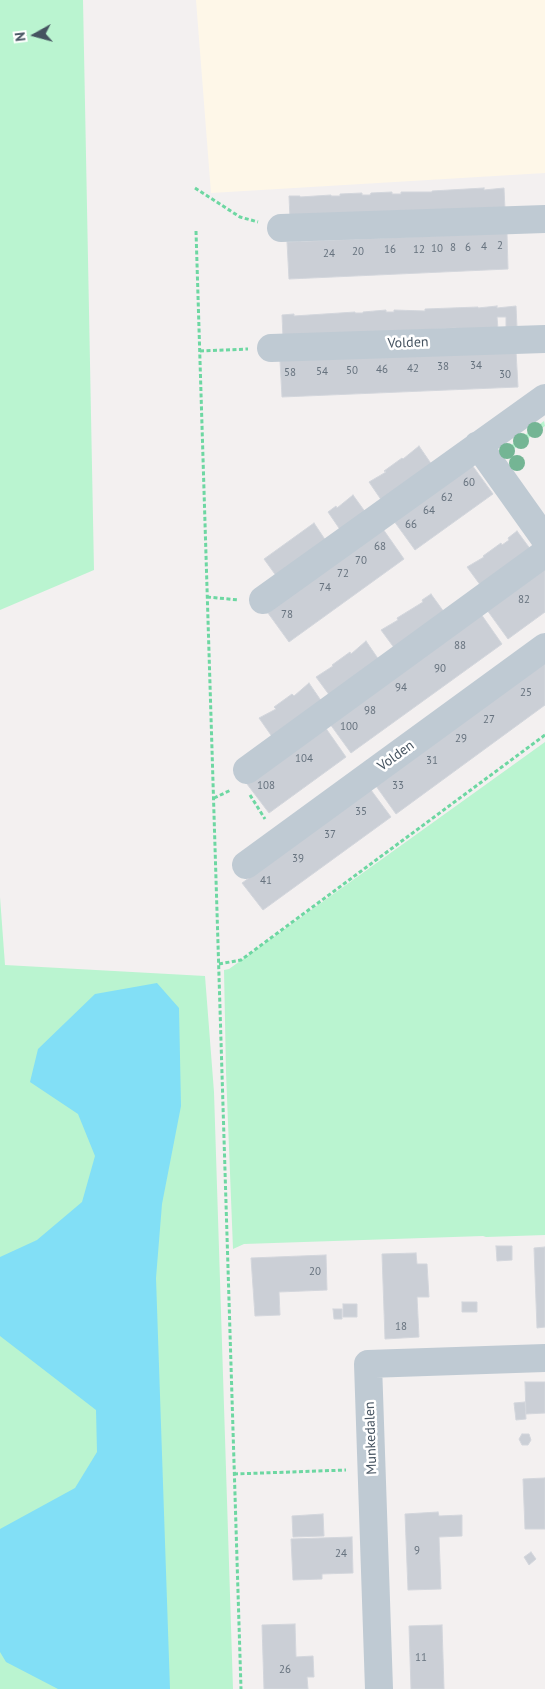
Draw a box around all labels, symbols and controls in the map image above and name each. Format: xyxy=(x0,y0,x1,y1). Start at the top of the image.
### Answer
north arrow xyxy=(10,10,60,60)
text: N xyxy=(11,31,30,42)
house number: 2 xyxy=(497,239,503,253)
house number: 4 xyxy=(481,240,487,254)
house number: 8 xyxy=(450,241,456,255)
house number: 6 xyxy=(465,241,471,255)
house number: 10 xyxy=(431,242,443,256)
house number: 16 xyxy=(384,243,396,257)
house number: 12 xyxy=(413,243,425,257)
house number: 20 xyxy=(352,245,364,259)
house number: 24 xyxy=(323,247,335,261)
street label: Volden xyxy=(387,334,429,352)
house number: 34 xyxy=(470,359,482,373)
house number: 38 xyxy=(437,360,449,374)
house number: 42 xyxy=(407,362,419,376)
house number: 46 xyxy=(376,363,388,377)
house number: 50 xyxy=(346,364,358,378)
house number: 54 xyxy=(316,365,328,379)
house number: 58 xyxy=(284,366,296,380)
house number: 30 xyxy=(499,368,511,382)
house number: 60 xyxy=(463,476,475,490)
house number: 62 xyxy=(441,491,453,505)
house number: 64 xyxy=(423,504,435,518)
house number: 66 xyxy=(405,518,417,532)
house number: 68 xyxy=(374,540,386,554)
house number: 70 xyxy=(355,554,367,568)
house number: 72 xyxy=(337,567,349,581)
house number: 74 xyxy=(319,581,331,595)
house number: 82 xyxy=(518,593,530,607)
house number: 78 xyxy=(281,608,293,622)
house number: 88 xyxy=(454,639,466,653)
house number: 90 xyxy=(434,662,446,676)
house number: 94 xyxy=(395,681,407,695)
house number: 25 xyxy=(520,686,532,700)
house number: 98 xyxy=(364,704,376,718)
house number: 27 xyxy=(483,713,495,727)
house number: 100 xyxy=(340,720,358,734)
house number: 29 xyxy=(455,732,467,746)
street label: Volden xyxy=(374,737,418,775)
house number: 104 xyxy=(295,752,313,766)
house number: 31 xyxy=(426,754,438,768)
house number: 108 xyxy=(257,779,275,793)
house number: 33 xyxy=(392,779,404,793)
house number: 35 xyxy=(355,805,367,819)
house number: 37 xyxy=(324,828,336,842)
house number: 39 xyxy=(292,852,304,866)
house number: 41 xyxy=(260,874,272,888)
house number: 20 xyxy=(309,1265,321,1279)
house number: 18 xyxy=(395,1320,407,1334)
street label: Munkedalen xyxy=(361,1401,381,1475)
house number: 9 xyxy=(414,1544,420,1558)
house number: 24 xyxy=(335,1547,347,1561)
house number: 11 xyxy=(415,1651,427,1665)
house number: 26 xyxy=(279,1663,291,1677)

